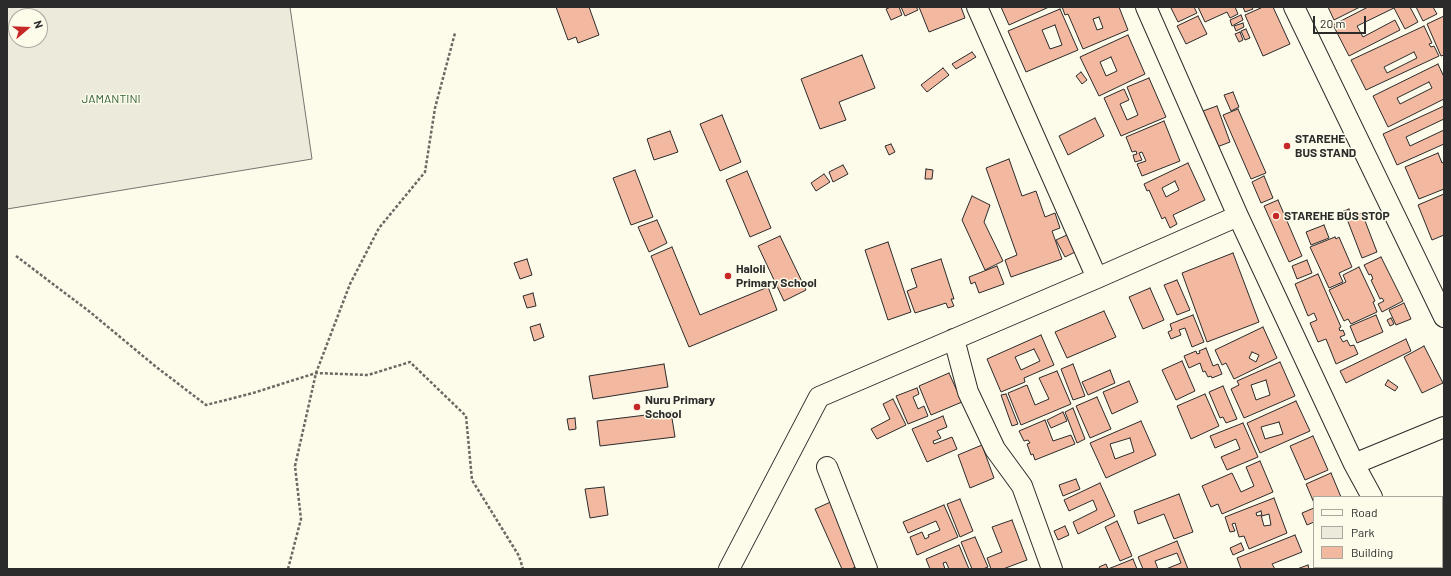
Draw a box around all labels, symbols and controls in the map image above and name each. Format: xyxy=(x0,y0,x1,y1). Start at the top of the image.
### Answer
north arrow xyxy=(8,8,48,48)
scale bar xyxy=(1315,8,1368,34)
text: 20 m xyxy=(1320,16,1346,30)
text: N xyxy=(32,19,46,30)
park label: JAMANTINI xyxy=(81,92,141,106)
place label: STAREHE BUS STAND xyxy=(1295,132,1356,160)
marker: STAREHE BUS STAND xyxy=(1282,141,1292,151)
place label: STAREHE BUS STOP xyxy=(1284,209,1390,223)
marker: STAREHE BUS STOP xyxy=(1271,211,1281,221)
place label: Haloli Primary School xyxy=(736,262,817,290)
marker: Haloli Primary School xyxy=(723,271,733,281)
place label: Nuru Primary School xyxy=(645,393,715,421)
marker: Nuru Primary School xyxy=(632,402,642,412)
legend xyxy=(1313,496,1443,568)
text: Road xyxy=(1351,505,1378,519)
text: Park xyxy=(1351,525,1375,539)
text: Building xyxy=(1351,545,1393,559)

